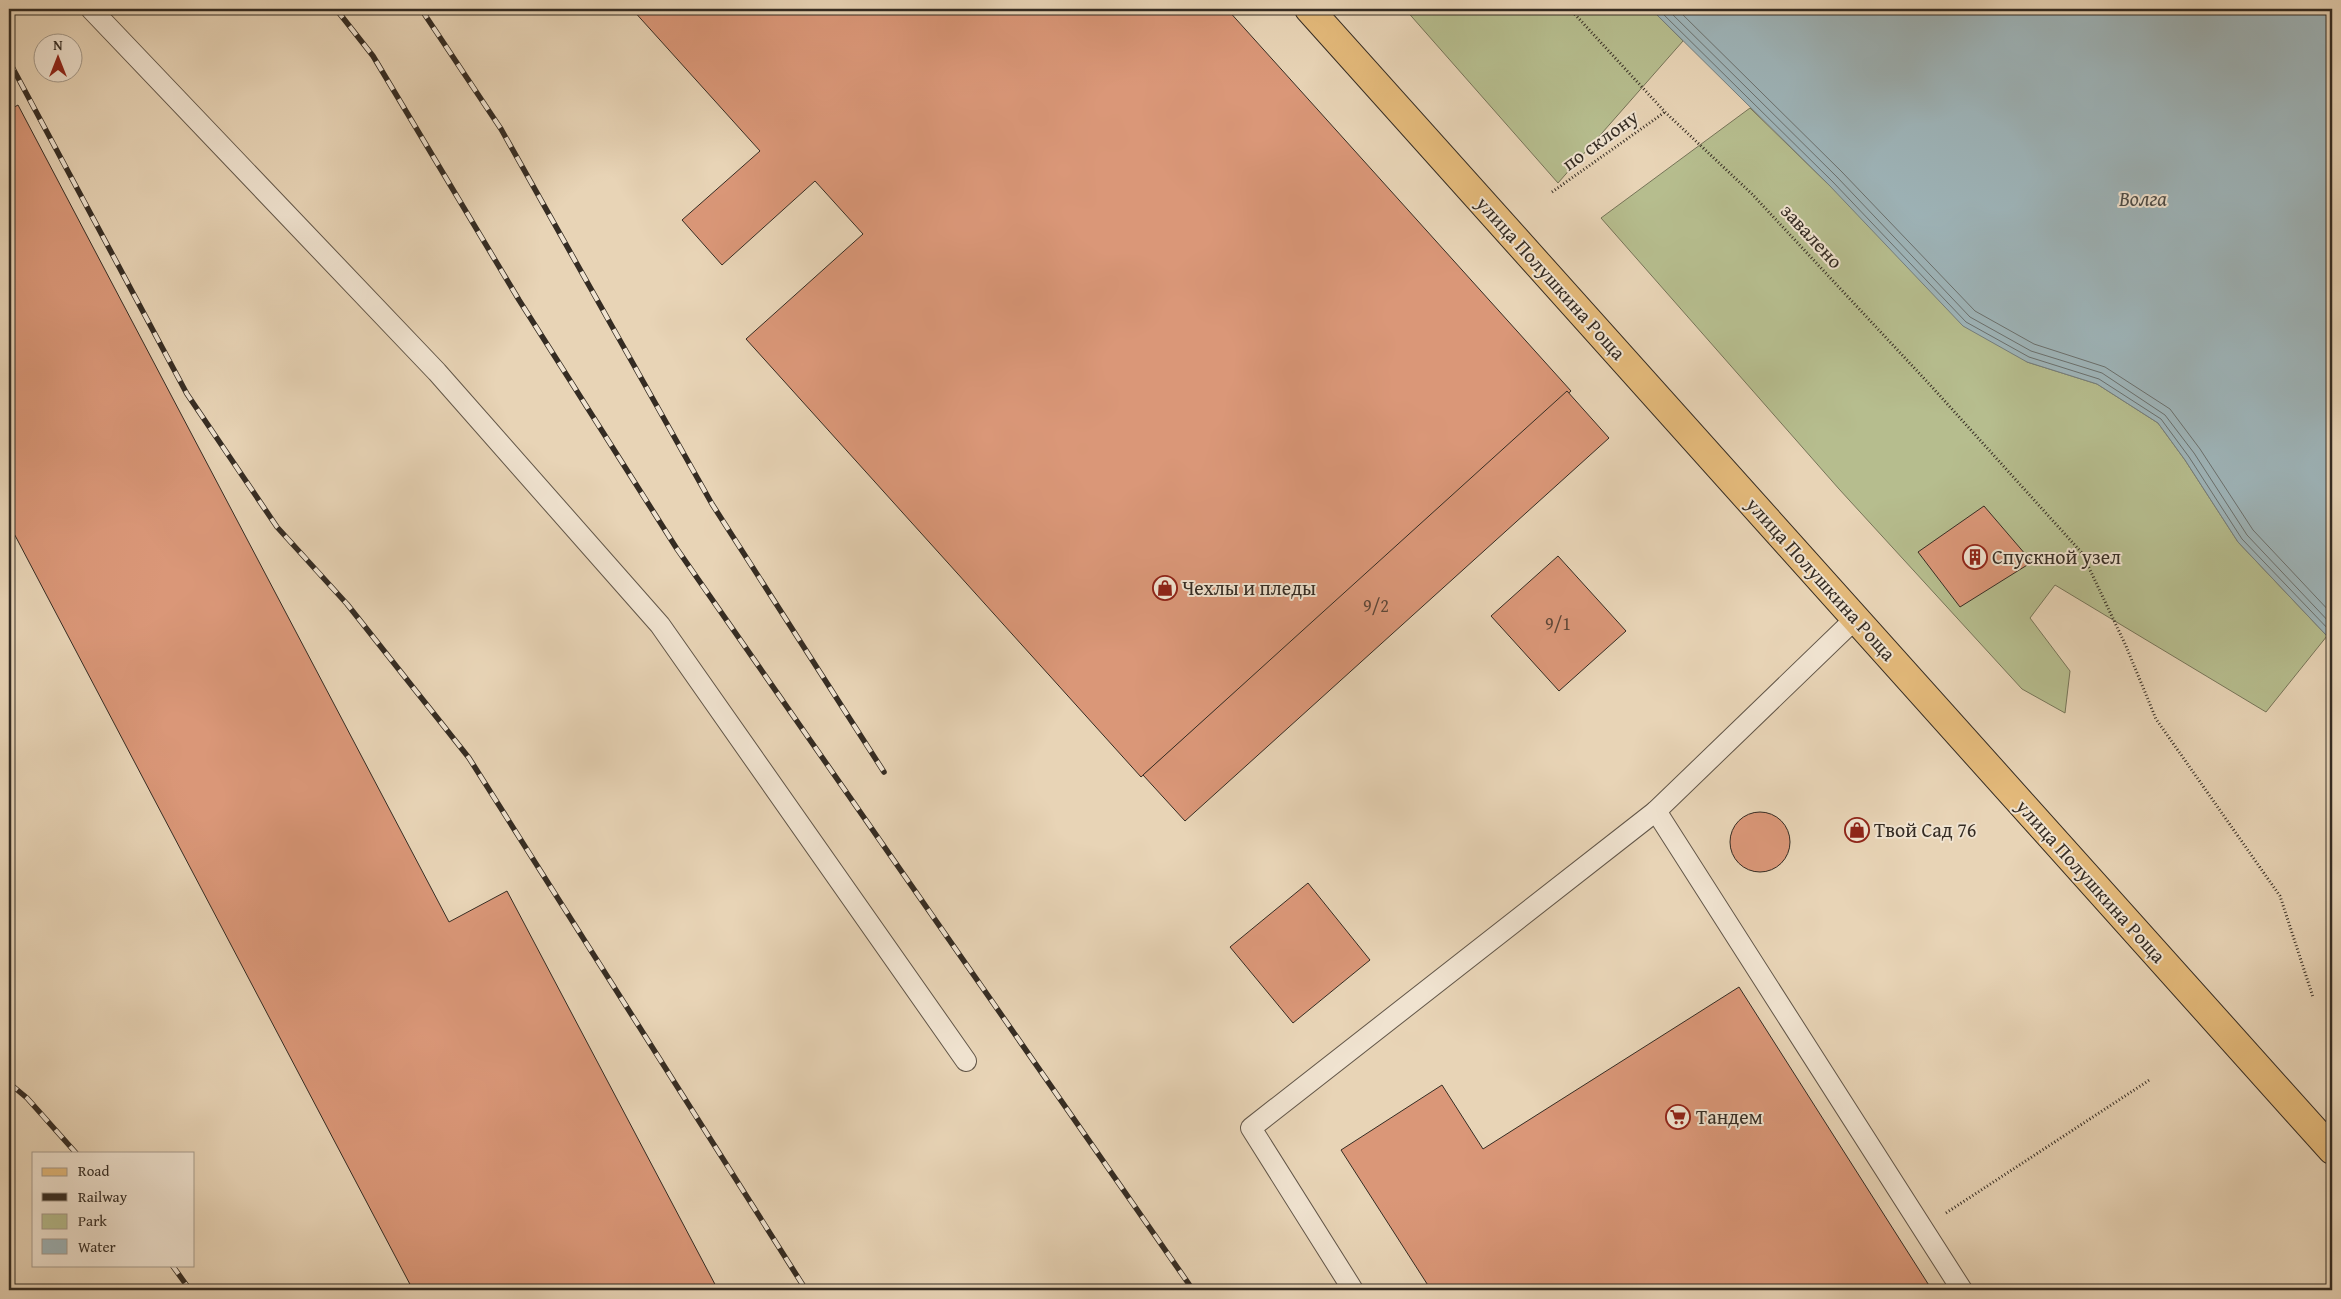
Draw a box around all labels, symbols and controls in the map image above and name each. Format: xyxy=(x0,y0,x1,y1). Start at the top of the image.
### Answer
north arrow xyxy=(32,32,82,82)
text: N xyxy=(53,35,63,55)
street label: по склону xyxy=(1555,102,1644,177)
water label: Волга xyxy=(2118,183,2167,214)
street label: улица Полушкина Роща xyxy=(1469,189,1633,366)
street label: завалено xyxy=(1775,197,1850,275)
street label: улица Полушкина Роща xyxy=(1739,490,1903,667)
place label: Спускной узел xyxy=(1992,542,2121,571)
building icon: Спускной узел xyxy=(1962,544,1988,570)
place label: Чехлы и пледы xyxy=(1182,573,1316,602)
shop icon: Чехлы и пледы xyxy=(1152,575,1178,601)
house number: 9/2 xyxy=(1363,592,1389,619)
house number: 9/1 xyxy=(1545,610,1571,637)
street label: улица Полушкина Роща xyxy=(2009,792,2173,969)
place label: Твой Сад 76 xyxy=(1874,815,1976,844)
shop icon: Твой Сад 76 xyxy=(1844,817,1870,843)
place label: Тандем xyxy=(1696,1102,1763,1131)
supermarket icon: Тандем xyxy=(1665,1104,1691,1130)
legend xyxy=(32,1152,195,1266)
text: Road xyxy=(78,1160,109,1181)
text: Railway xyxy=(78,1186,128,1207)
text: Park xyxy=(78,1210,107,1231)
text: Water xyxy=(78,1236,116,1257)

